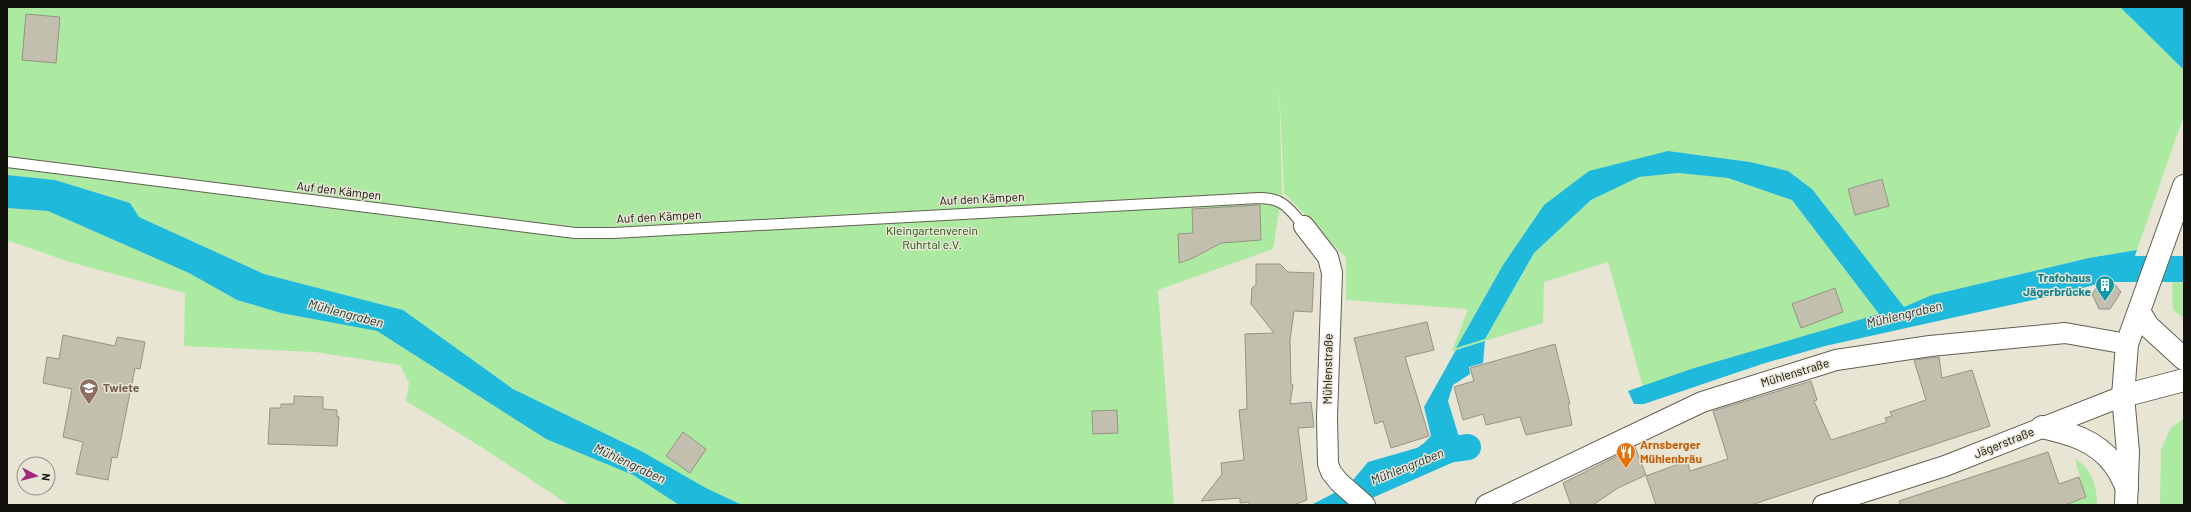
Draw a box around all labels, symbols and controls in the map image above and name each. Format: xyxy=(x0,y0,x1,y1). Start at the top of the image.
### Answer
street label: Auf den Kämpen xyxy=(296,178,382,202)
street label: Auf den Kämpen xyxy=(939,189,1025,207)
street label: Auf den Kämpen xyxy=(616,207,702,225)
park label: Kleingartenverein Ruhrtal e.V. xyxy=(886,223,978,251)
place label: Trafohaus Jägerbrücke xyxy=(2023,270,2091,298)
building icon: Trafohaus Jägerbrücke xyxy=(2094,274,2116,302)
water label: Mühlengraben xyxy=(307,295,386,331)
water label: Mühlengraben xyxy=(1865,297,1944,331)
street label: Mühlenstraße xyxy=(1319,333,1335,405)
street label: Mühlenstraße xyxy=(1759,355,1831,389)
school or university icon: Twiete xyxy=(78,377,100,405)
place label: Twiete xyxy=(103,380,140,394)
street label: Jägerstraße xyxy=(1971,424,2036,461)
place label: Arnsberger Mühlenbräu xyxy=(1640,437,1702,465)
water label: Mühlengraben xyxy=(592,439,669,487)
restaurant icon: Arnsberger Mühlenbräu xyxy=(1615,441,1637,469)
water label: Mühlengraben xyxy=(1368,444,1446,488)
north arrow xyxy=(16,456,56,496)
text: N xyxy=(40,473,53,482)

